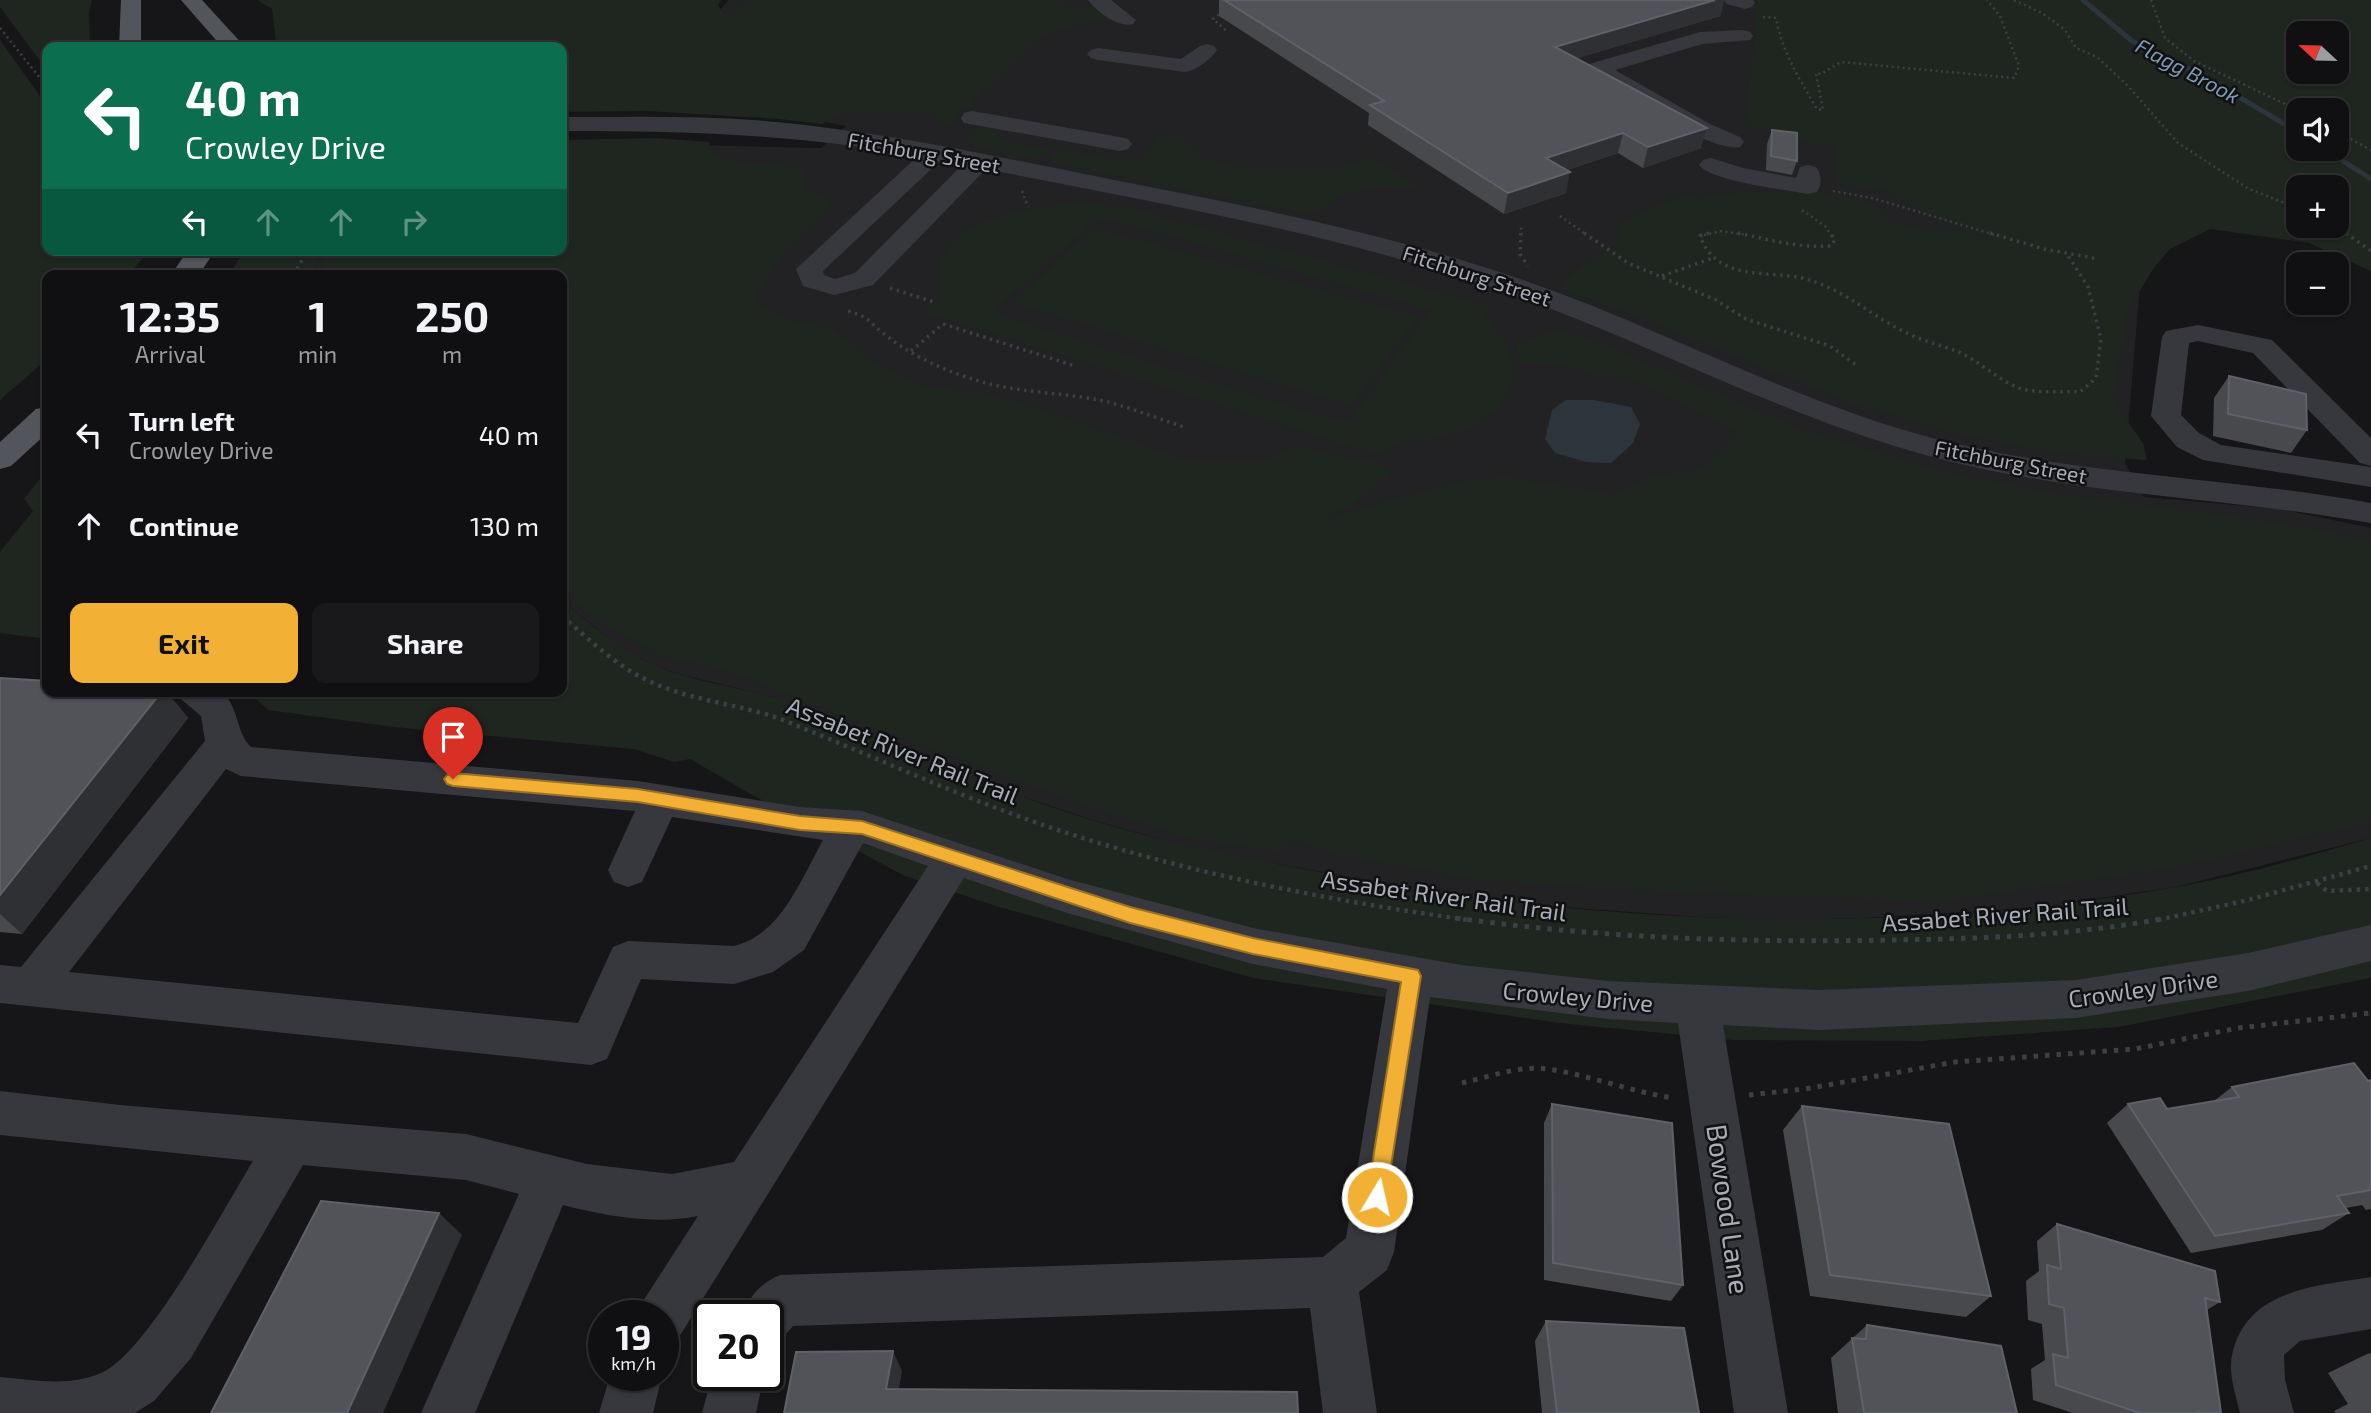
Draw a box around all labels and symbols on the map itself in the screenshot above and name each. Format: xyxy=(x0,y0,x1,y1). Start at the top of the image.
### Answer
north arrow xyxy=(2286,21,2348,84)
water label: Flagg Brook xyxy=(2132,32,2244,108)
street label: Fitchburg Street xyxy=(846,126,1002,178)
street label: Fitchburg Street xyxy=(1400,239,1554,311)
street label: Fitchburg Street xyxy=(1933,434,2089,488)
street label: Assabet River Rail Trail xyxy=(783,690,1023,810)
pin xyxy=(423,707,483,779)
street label: Assabet River Rail Trail xyxy=(1320,863,1568,927)
street label: Assabet River Rail Trail xyxy=(1881,891,2129,937)
street label: Crowley Drive xyxy=(2066,963,2220,1013)
street label: Crowley Drive xyxy=(1502,975,1654,1017)
street label: Bowood Lane xyxy=(1700,1122,1758,1296)
position arrow xyxy=(1340,1160,1414,1234)
speed limit sign: 20 xyxy=(693,1300,784,1391)

